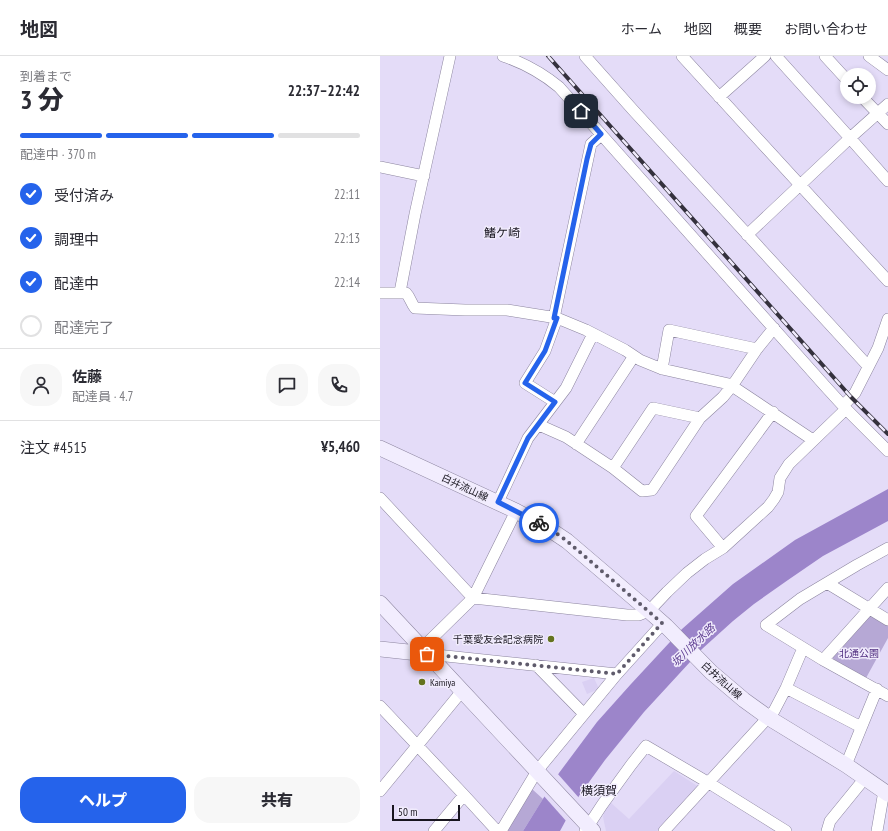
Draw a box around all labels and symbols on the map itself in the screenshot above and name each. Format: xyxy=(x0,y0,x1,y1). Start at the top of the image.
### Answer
pin xyxy=(564,94,598,128)
district label: 鰭ケ崎 xyxy=(484,225,520,240)
street label: 白井流山線 xyxy=(439,471,490,504)
courier xyxy=(519,503,559,543)
water label: 坂川放水路 xyxy=(668,620,718,669)
place label: 千葉愛友会記念病院 xyxy=(453,633,543,646)
marker: 千葉愛友会記念病院 xyxy=(546,634,556,644)
pin xyxy=(410,637,444,671)
park label: 北通公園 xyxy=(839,647,879,660)
street label: 白井流山線 xyxy=(699,659,745,702)
place label: Kamiya xyxy=(430,676,455,689)
marker: Kamiya xyxy=(417,677,427,687)
district label: 横須賀 xyxy=(581,783,617,798)
scale bar xyxy=(392,803,460,822)

